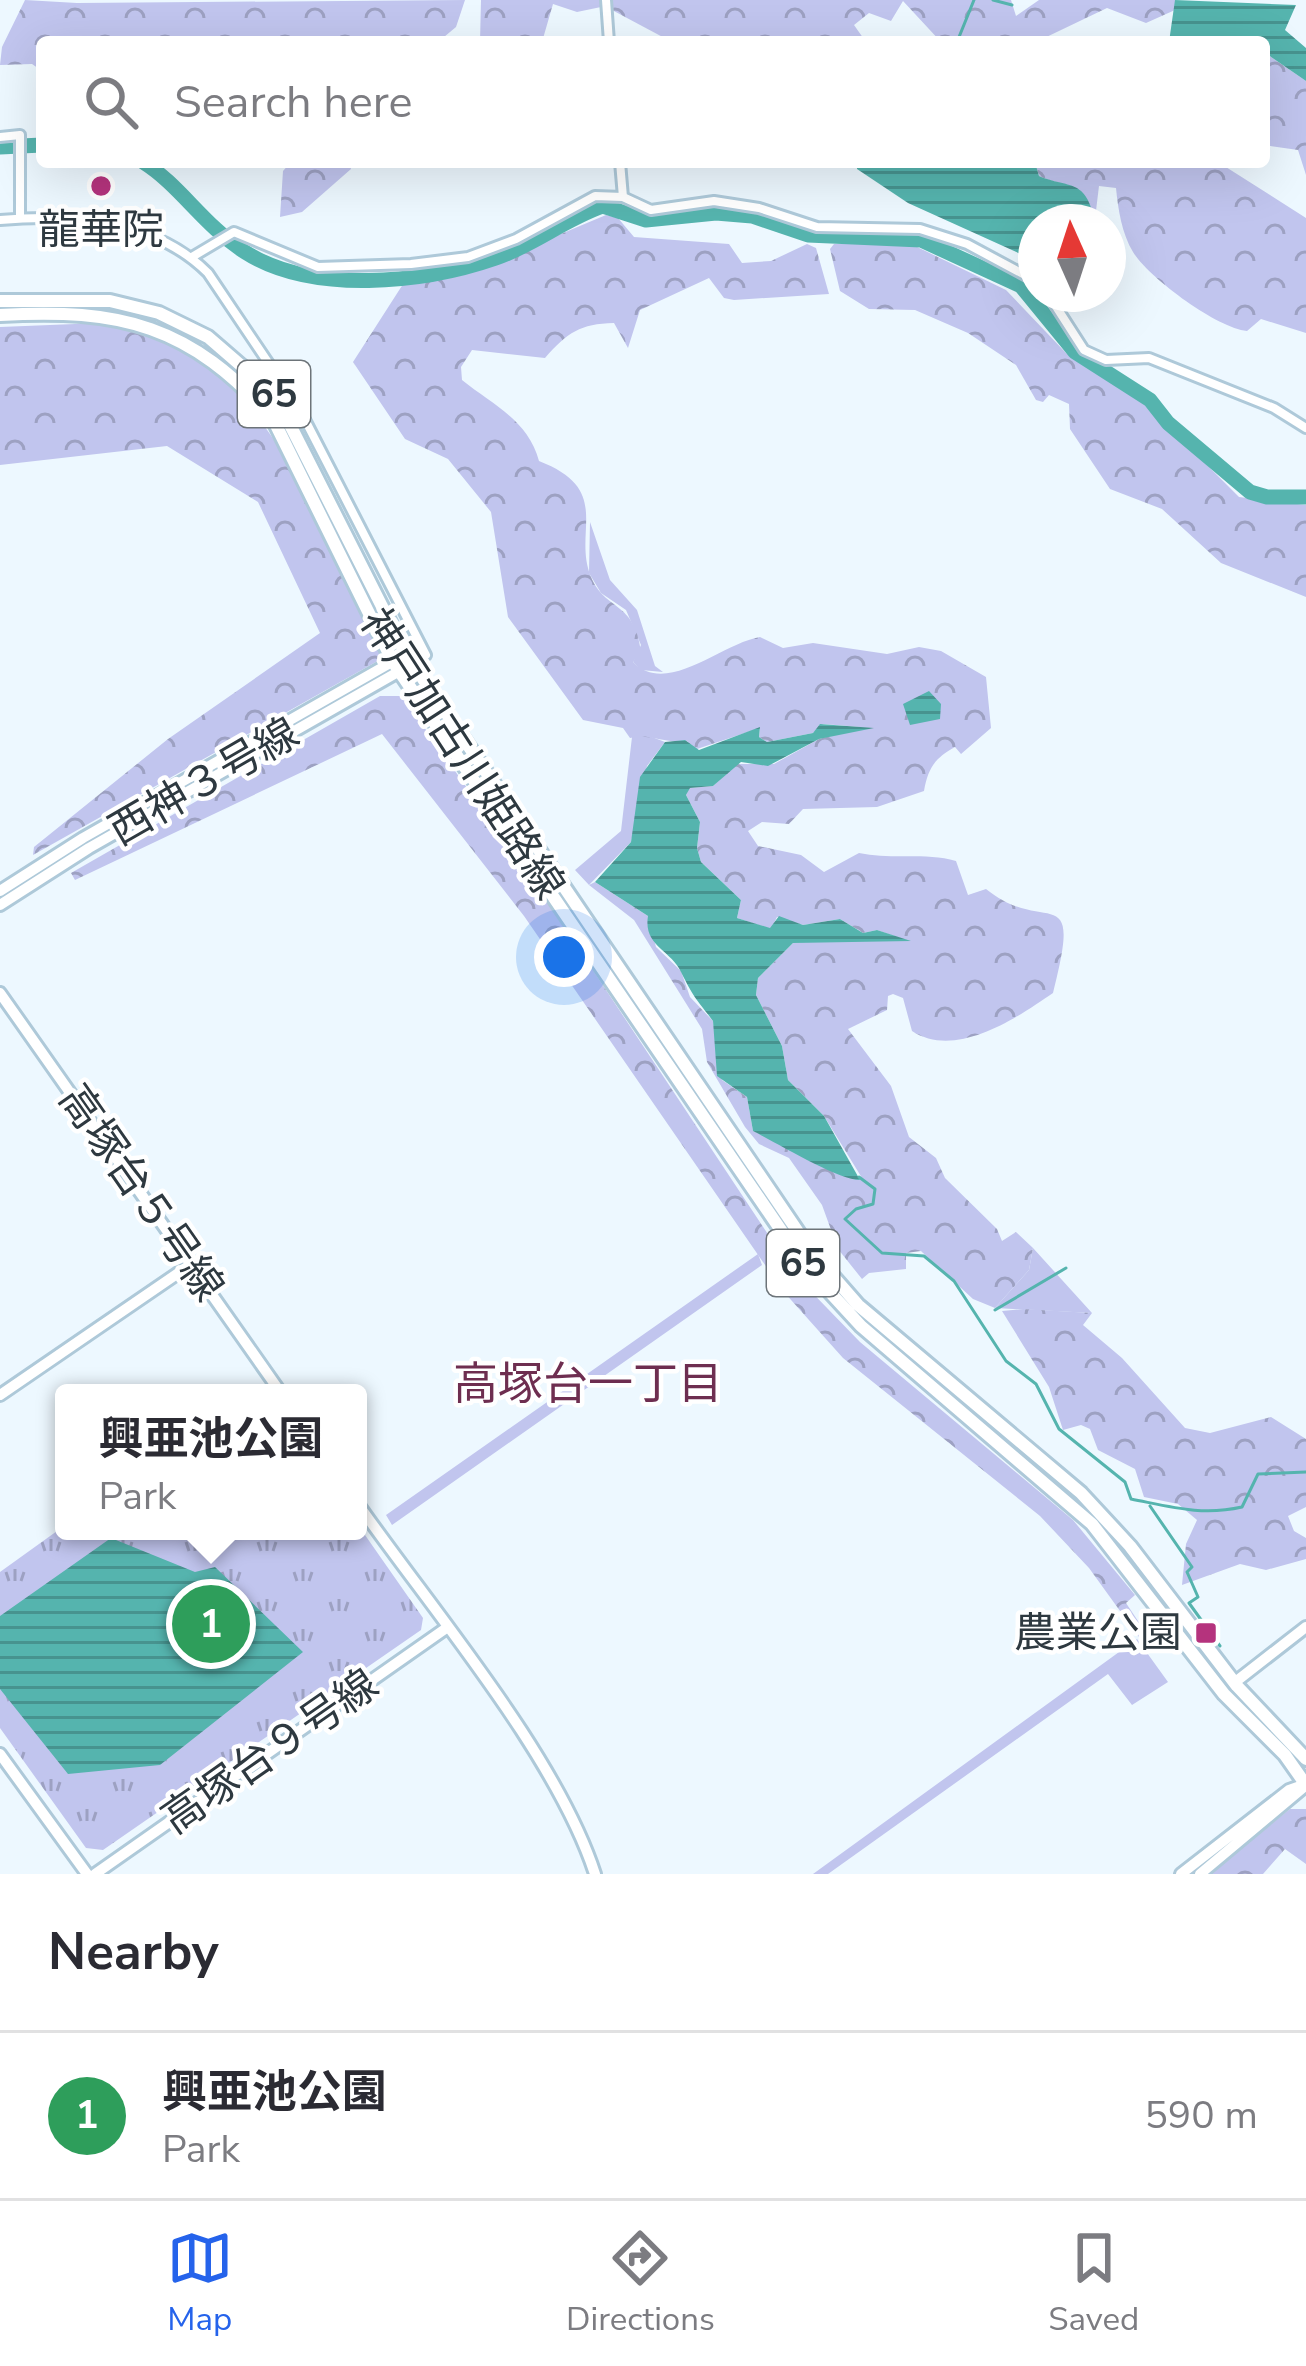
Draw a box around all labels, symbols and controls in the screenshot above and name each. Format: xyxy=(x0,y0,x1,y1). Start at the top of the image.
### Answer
search box xyxy=(36,36,1270,168)
icon: search xyxy=(78,69,144,135)
text: Search here xyxy=(174,72,413,133)
marker: 龍華院 xyxy=(88,173,114,199)
place label: 龍華院 xyxy=(38,202,164,259)
north arrow xyxy=(1018,204,1126,312)
road number: 65 xyxy=(238,361,310,427)
street label: 神戸加古川姫路線 xyxy=(347,598,577,910)
street label: 西神３号線 xyxy=(99,705,309,859)
your location xyxy=(534,927,594,987)
street label: 高塚台５号線 xyxy=(45,1073,237,1313)
road number: 65 xyxy=(767,1230,839,1296)
district label: 高塚台一丁目 xyxy=(453,1354,723,1415)
popup xyxy=(55,1384,367,1540)
text: 興亜池公園 xyxy=(98,1409,324,1470)
text: Park xyxy=(98,1470,176,1523)
pin: 1 xyxy=(172,1579,250,1669)
place label: 農業公園 xyxy=(1014,1605,1182,1662)
marker: 農業公園 xyxy=(1193,1620,1219,1646)
street label: 高塚台９号線 xyxy=(150,1656,390,1848)
text: Nearby xyxy=(48,1917,219,1987)
text: 興亜池公園 xyxy=(162,2062,387,2123)
text: 1 xyxy=(75,2089,99,2142)
text: 590 m xyxy=(1144,2089,1258,2142)
text: Park xyxy=(162,2123,240,2176)
tab: Map xyxy=(167,2225,233,2342)
tab: Directions xyxy=(566,2225,715,2342)
tab: Saved xyxy=(1048,2225,1139,2342)

